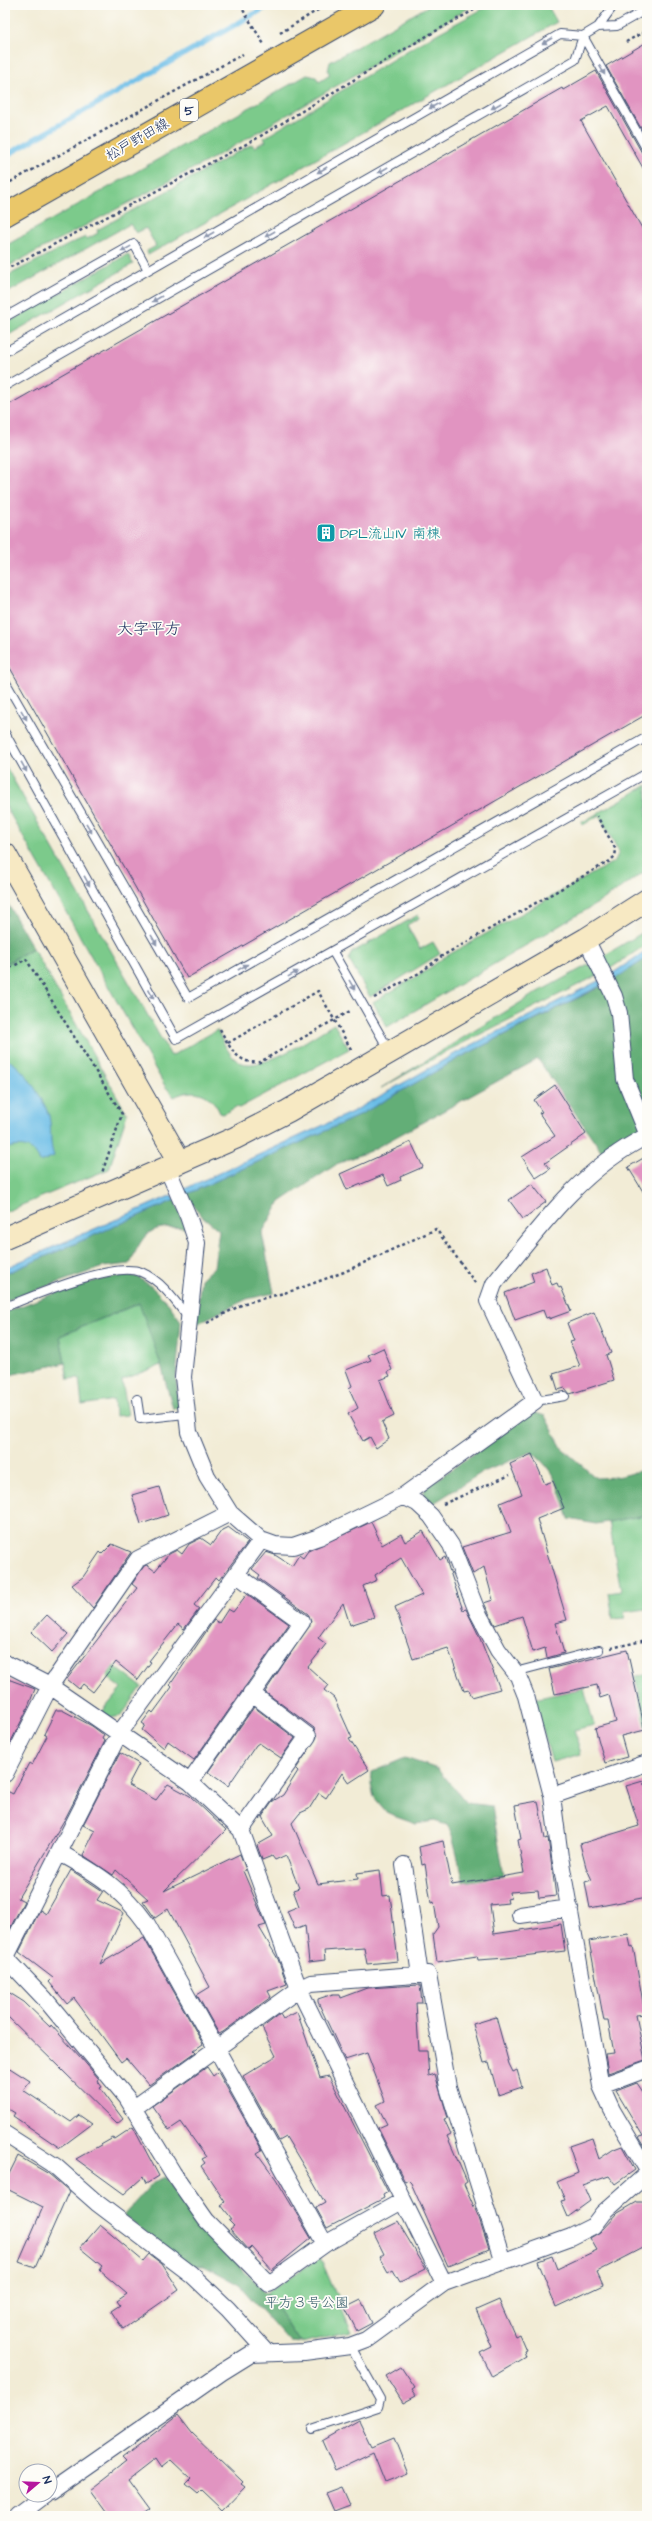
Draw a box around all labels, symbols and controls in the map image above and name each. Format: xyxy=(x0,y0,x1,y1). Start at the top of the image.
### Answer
one-way arrow xyxy=(541,38,553,45)
one-way arrow xyxy=(599,64,606,76)
road number: 5 xyxy=(180,99,198,121)
one-way arrow xyxy=(428,102,440,109)
one-way arrow xyxy=(490,102,502,109)
street label: 松戸野田線 xyxy=(102,114,173,166)
one-way arrow xyxy=(316,167,328,174)
one-way arrow xyxy=(377,167,389,173)
one-way arrow xyxy=(264,231,276,238)
one-way arrow xyxy=(203,232,215,239)
one-way arrow xyxy=(120,246,131,253)
one-way arrow xyxy=(151,295,163,302)
building icon: DPL流山IV 南棟 xyxy=(315,522,337,544)
place label: DPL流山IV 南棟 xyxy=(340,524,441,544)
district label: 大字平方 xyxy=(117,618,181,640)
one-way arrow xyxy=(21,709,28,721)
one-way arrow xyxy=(21,761,27,773)
one-way arrow xyxy=(86,822,93,833)
one-way arrow xyxy=(84,875,91,887)
one-way arrow xyxy=(151,934,158,946)
one-way arrow xyxy=(237,963,248,970)
one-way arrow xyxy=(287,970,299,977)
one-way arrow xyxy=(349,980,355,991)
one-way arrow xyxy=(147,988,154,1000)
park label: 平方３号公園 xyxy=(265,2293,349,2313)
north arrow xyxy=(18,2463,58,2503)
text: N xyxy=(39,2474,55,2486)

